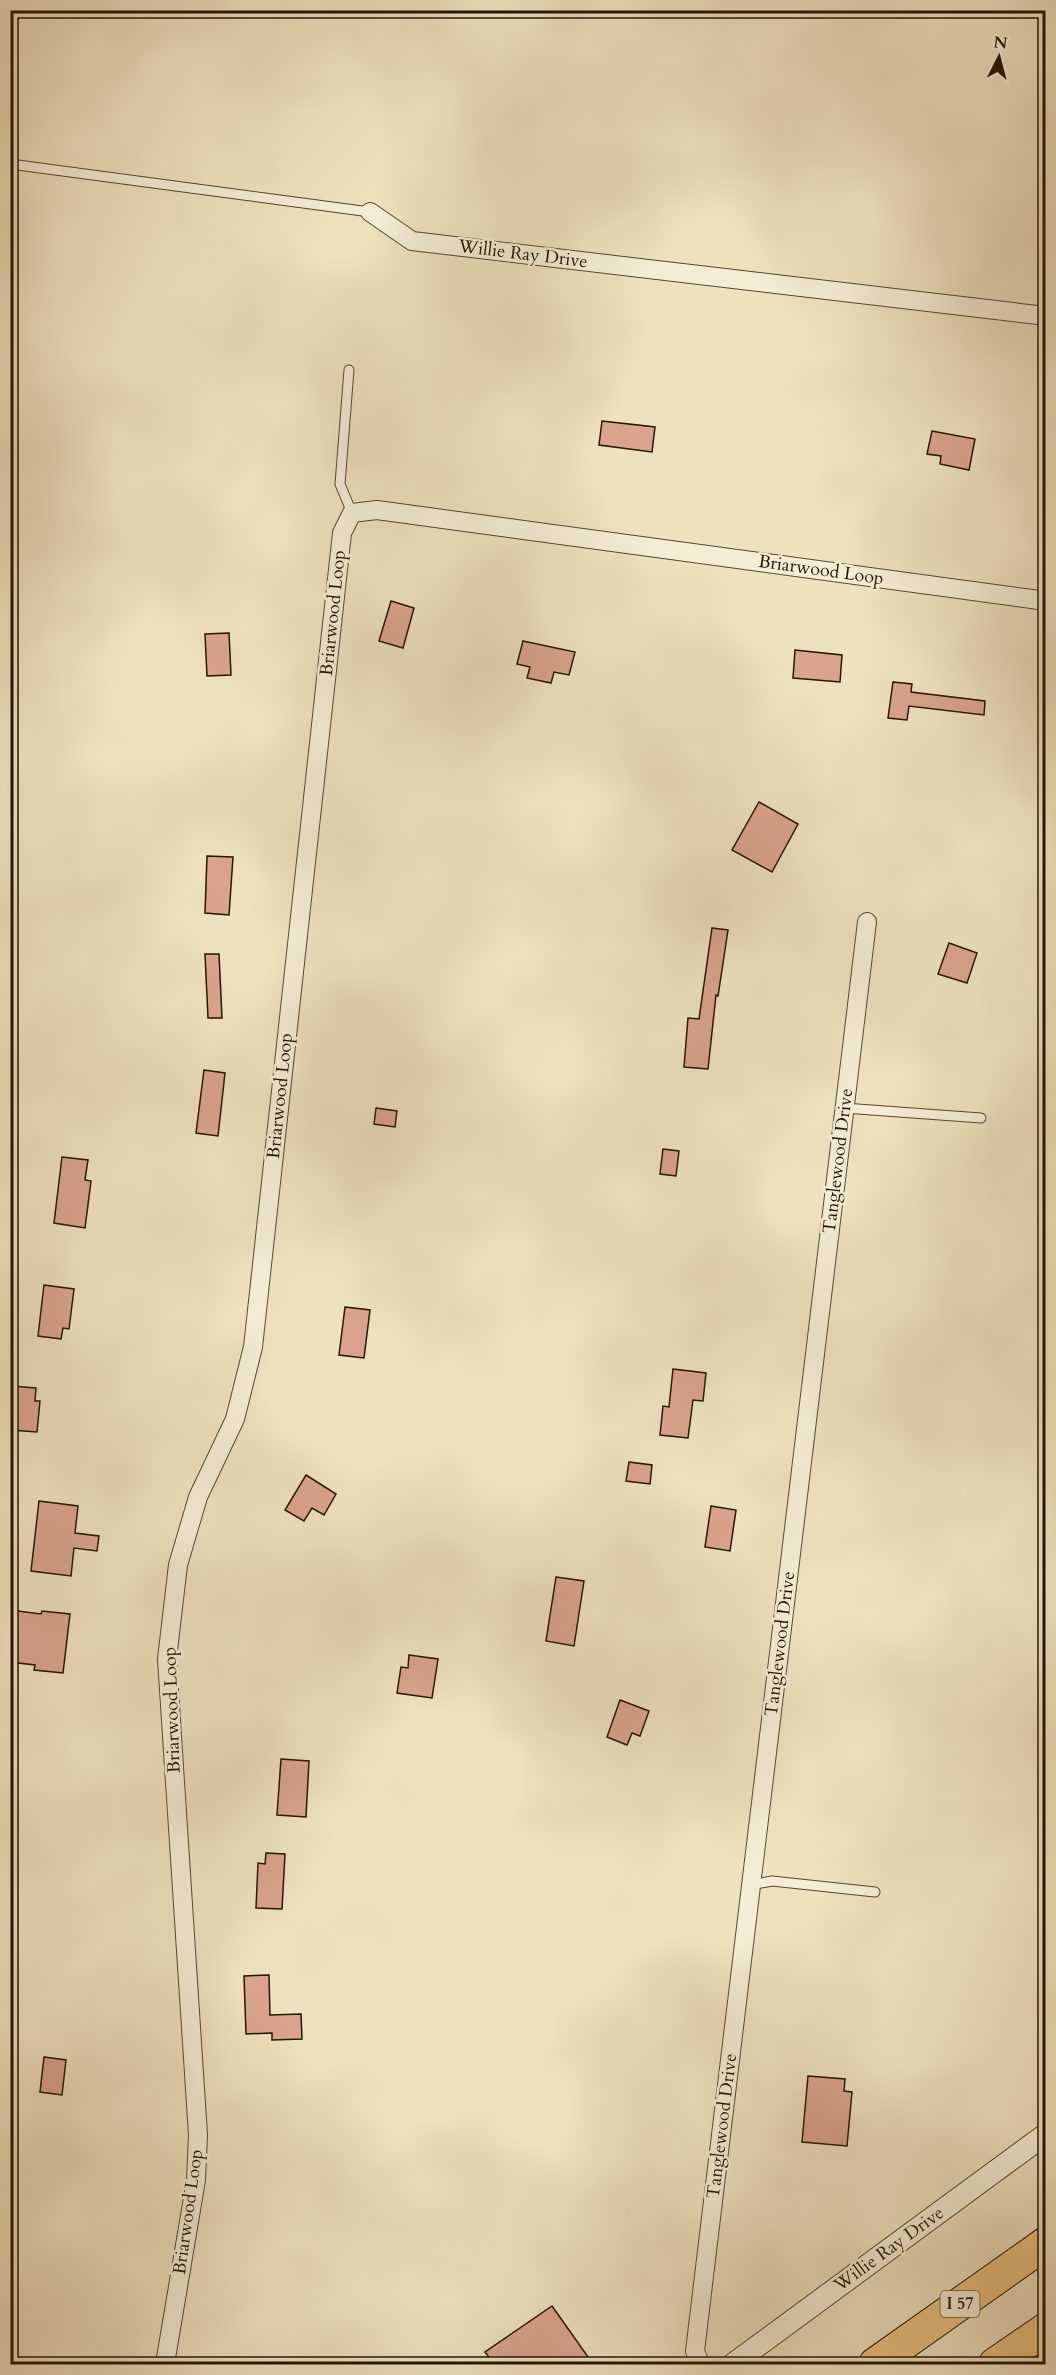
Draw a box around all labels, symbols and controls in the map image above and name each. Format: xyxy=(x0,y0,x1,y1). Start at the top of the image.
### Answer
north arrow xyxy=(969,27,1029,87)
text: N xyxy=(992,31,1009,55)
street label: Willie Ray Drive xyxy=(456,234,589,274)
street label: Briarwood Loop xyxy=(314,549,352,677)
street label: Briarwood Loop xyxy=(757,549,885,591)
street label: Briarwood Loop xyxy=(261,1032,299,1160)
street label: Tanglewood Drive xyxy=(817,1087,859,1235)
street label: Tanglewood Drive xyxy=(759,1570,801,1718)
street label: Briarwood Loop xyxy=(157,1646,187,1774)
street label: Tanglewood Drive xyxy=(701,2052,743,2200)
street label: Briarwood Loop xyxy=(167,2148,209,2276)
street label: Willie Ray Drive xyxy=(828,2201,949,2298)
road number: I 57 xyxy=(940,2291,980,2317)

